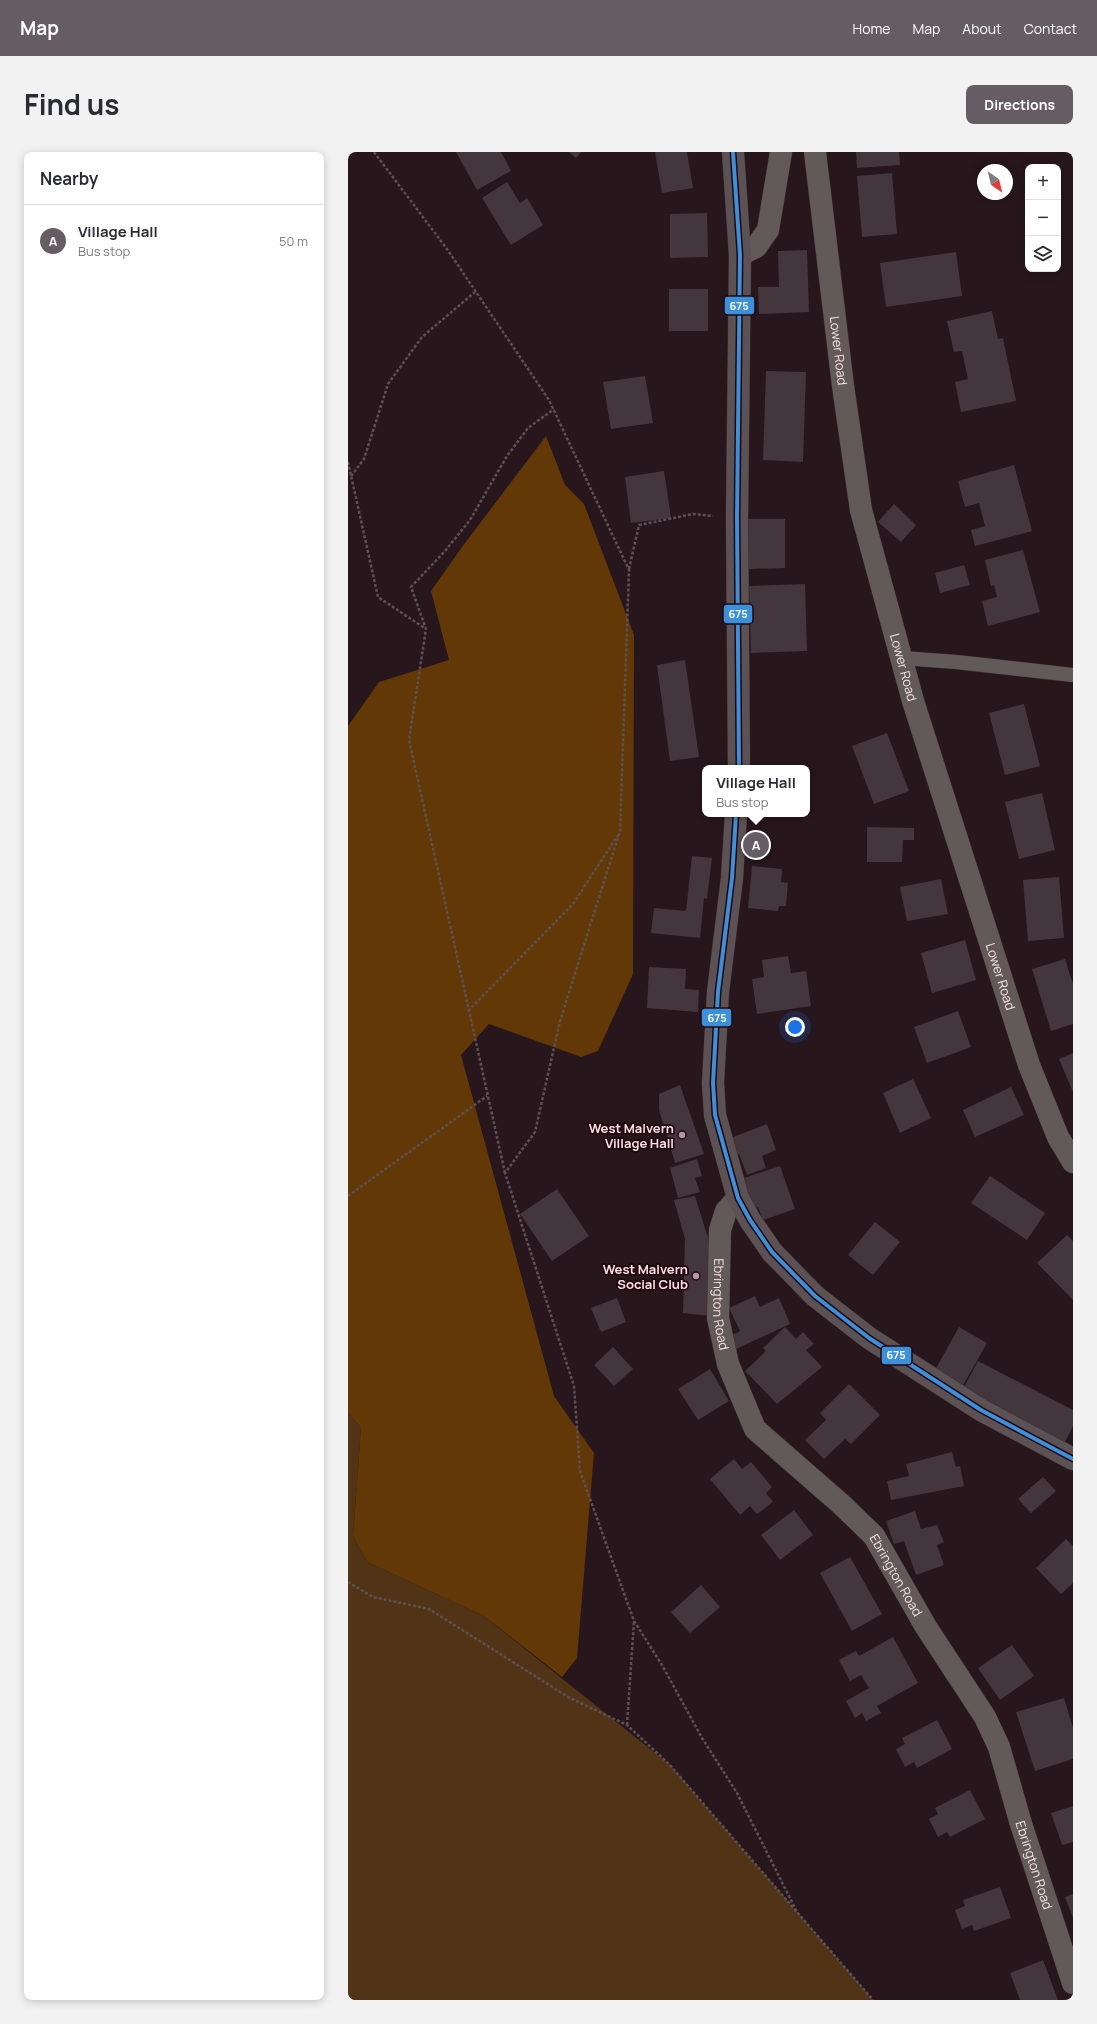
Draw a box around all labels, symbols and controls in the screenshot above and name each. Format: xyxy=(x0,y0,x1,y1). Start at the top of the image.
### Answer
text: Map xyxy=(20,15,59,41)
text: Home xyxy=(853,19,890,38)
text: Map xyxy=(912,19,940,38)
text: About xyxy=(962,19,1002,38)
text: Contact xyxy=(1024,19,1077,38)
text: Find us xyxy=(24,85,119,123)
button: Directions xyxy=(966,85,1073,124)
north arrow xyxy=(977,164,1013,200)
map controls xyxy=(1025,164,1061,272)
button: + xyxy=(1025,164,1061,200)
text: Nearby xyxy=(40,167,98,190)
button: − xyxy=(1025,200,1061,236)
text: Village Hall xyxy=(78,221,158,242)
text: A xyxy=(49,232,57,250)
text: 50 m xyxy=(279,232,308,250)
button: layers xyxy=(1025,236,1061,272)
text: Bus stop xyxy=(78,242,130,260)
line badge: 675 xyxy=(724,296,755,315)
text: 675 xyxy=(729,298,749,313)
street label: Lower Road xyxy=(826,315,852,386)
line badge: 675 xyxy=(723,604,753,624)
text: 675 xyxy=(728,606,748,621)
street label: Lower Road xyxy=(886,631,922,703)
popup xyxy=(702,765,810,817)
text: Village Hall xyxy=(716,772,796,793)
text: Bus stop xyxy=(716,793,768,811)
pin: A xyxy=(743,830,769,860)
street label: Lower Road xyxy=(982,941,1020,1012)
line badge: 675 xyxy=(701,1008,732,1027)
text: 675 xyxy=(707,1010,727,1025)
your location xyxy=(785,1017,805,1037)
place label: West Malvern Village Hall xyxy=(589,1119,674,1152)
marker: West Malvern Village Hall xyxy=(677,1130,687,1140)
street label: Ebrington Road xyxy=(709,1258,734,1352)
place label: West Malvern Social Club xyxy=(603,1260,688,1293)
marker: West Malvern Social Club xyxy=(691,1271,701,1281)
line badge: 675 xyxy=(881,1346,912,1365)
text: 675 xyxy=(886,1347,906,1362)
street label: Ebrington Road xyxy=(866,1530,927,1619)
street label: Ebrington Road xyxy=(1012,1818,1057,1912)

